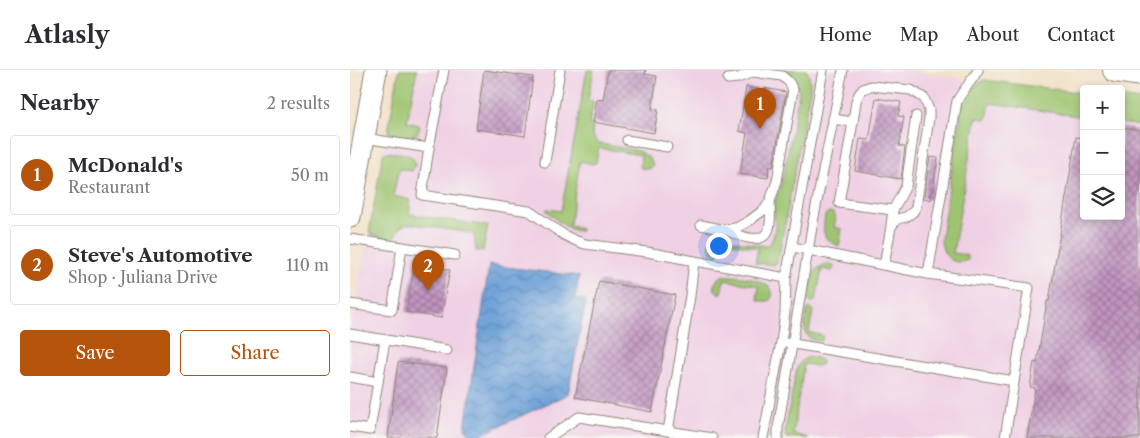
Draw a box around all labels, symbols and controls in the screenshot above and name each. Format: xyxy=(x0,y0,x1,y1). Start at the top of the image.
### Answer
text: Atlasly xyxy=(25,20,109,49)
text: Home xyxy=(819,24,872,46)
text: Map xyxy=(900,24,938,46)
text: About xyxy=(966,24,1019,46)
text: Contact xyxy=(1047,24,1115,46)
map controls xyxy=(1080,85,1125,220)
button: + xyxy=(1080,85,1125,130)
pin: 1 xyxy=(744,88,776,129)
text: Nearby xyxy=(20,90,99,115)
text: 2 results xyxy=(267,93,330,113)
button: − xyxy=(1080,130,1125,175)
text: McDonald's xyxy=(68,154,183,177)
text: 1 xyxy=(33,165,41,185)
text: 50 m xyxy=(291,165,329,185)
button: layers xyxy=(1080,175,1125,220)
text: Restaurant xyxy=(68,177,150,197)
your location xyxy=(706,233,732,259)
text: Steve's Automotive xyxy=(68,244,253,267)
pin: 2 xyxy=(412,250,444,291)
text: 2 xyxy=(32,255,42,275)
text: 110 m xyxy=(286,255,329,275)
text: Shop · Juliana Drive xyxy=(68,267,218,287)
button: Save xyxy=(20,330,170,376)
button: Share xyxy=(180,330,330,376)

